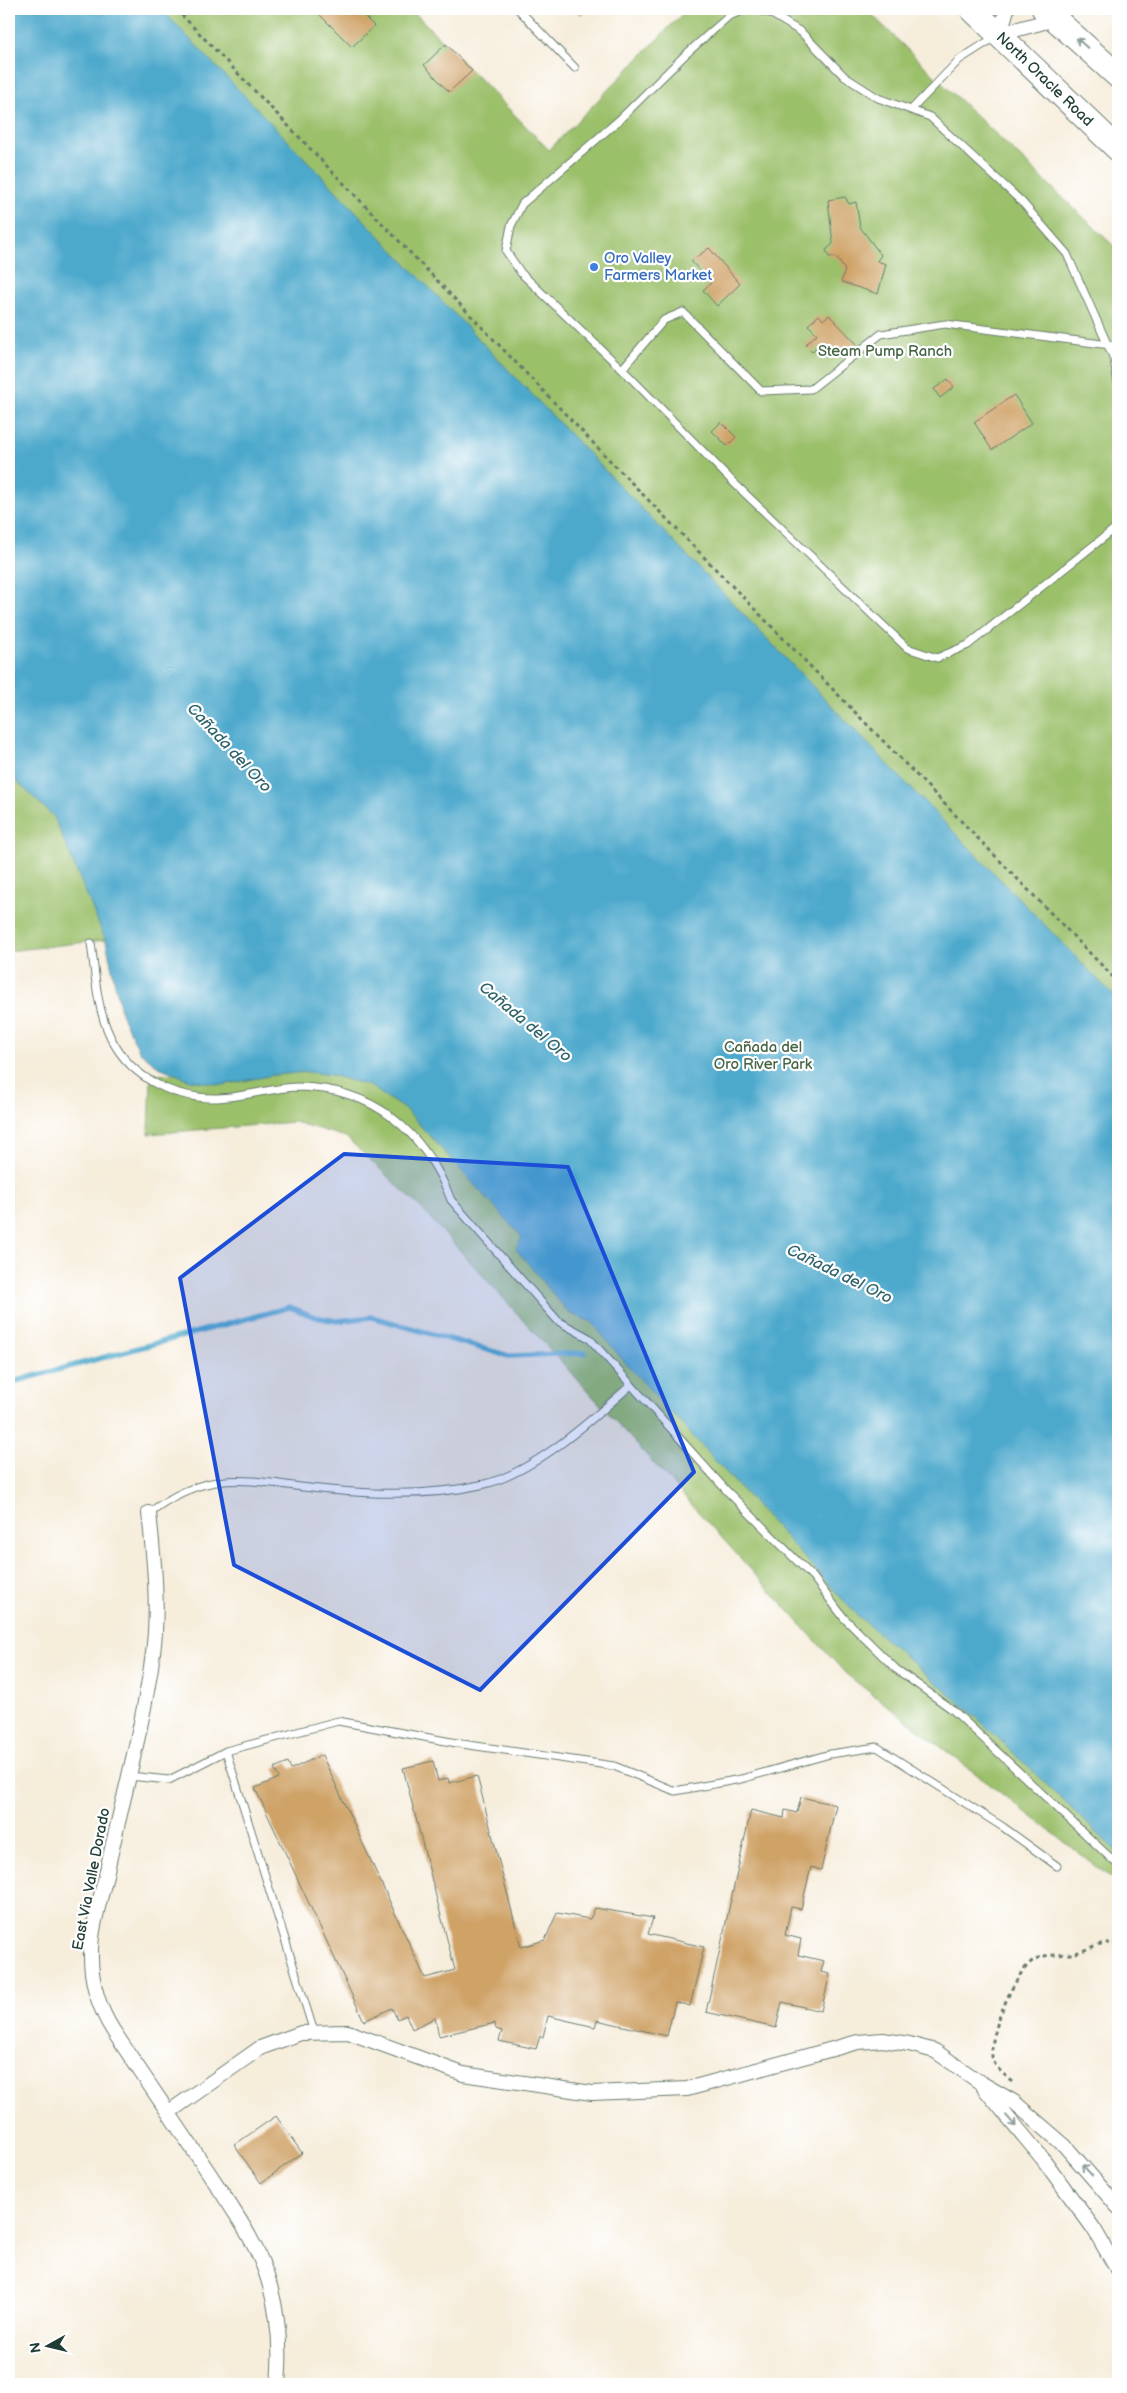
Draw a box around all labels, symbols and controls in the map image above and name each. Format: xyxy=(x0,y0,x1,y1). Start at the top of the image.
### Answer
street label: North Oracle Road xyxy=(992,28,1097,131)
one-way arrow xyxy=(1076,37,1089,49)
place label: Oro Valley Farmers Market xyxy=(604,249,712,285)
marker: Oro Valley Farmers Market xyxy=(588,261,600,273)
park label: Steam Pump Ranch xyxy=(818,342,952,361)
water label: Cañada del Oro xyxy=(183,700,275,797)
water label: Cañada del Oro xyxy=(475,978,575,1066)
park label: Cañada del Oro River Park xyxy=(714,1038,813,1074)
water label: Cañada del Oro xyxy=(784,1241,895,1308)
street label: East Via Valle Dorado xyxy=(68,1806,115,1952)
one-way arrow xyxy=(1005,2114,1016,2127)
one-way arrow xyxy=(1081,2163,1093,2176)
north arrow xyxy=(22,2320,72,2370)
text: N xyxy=(26,2341,45,2354)

